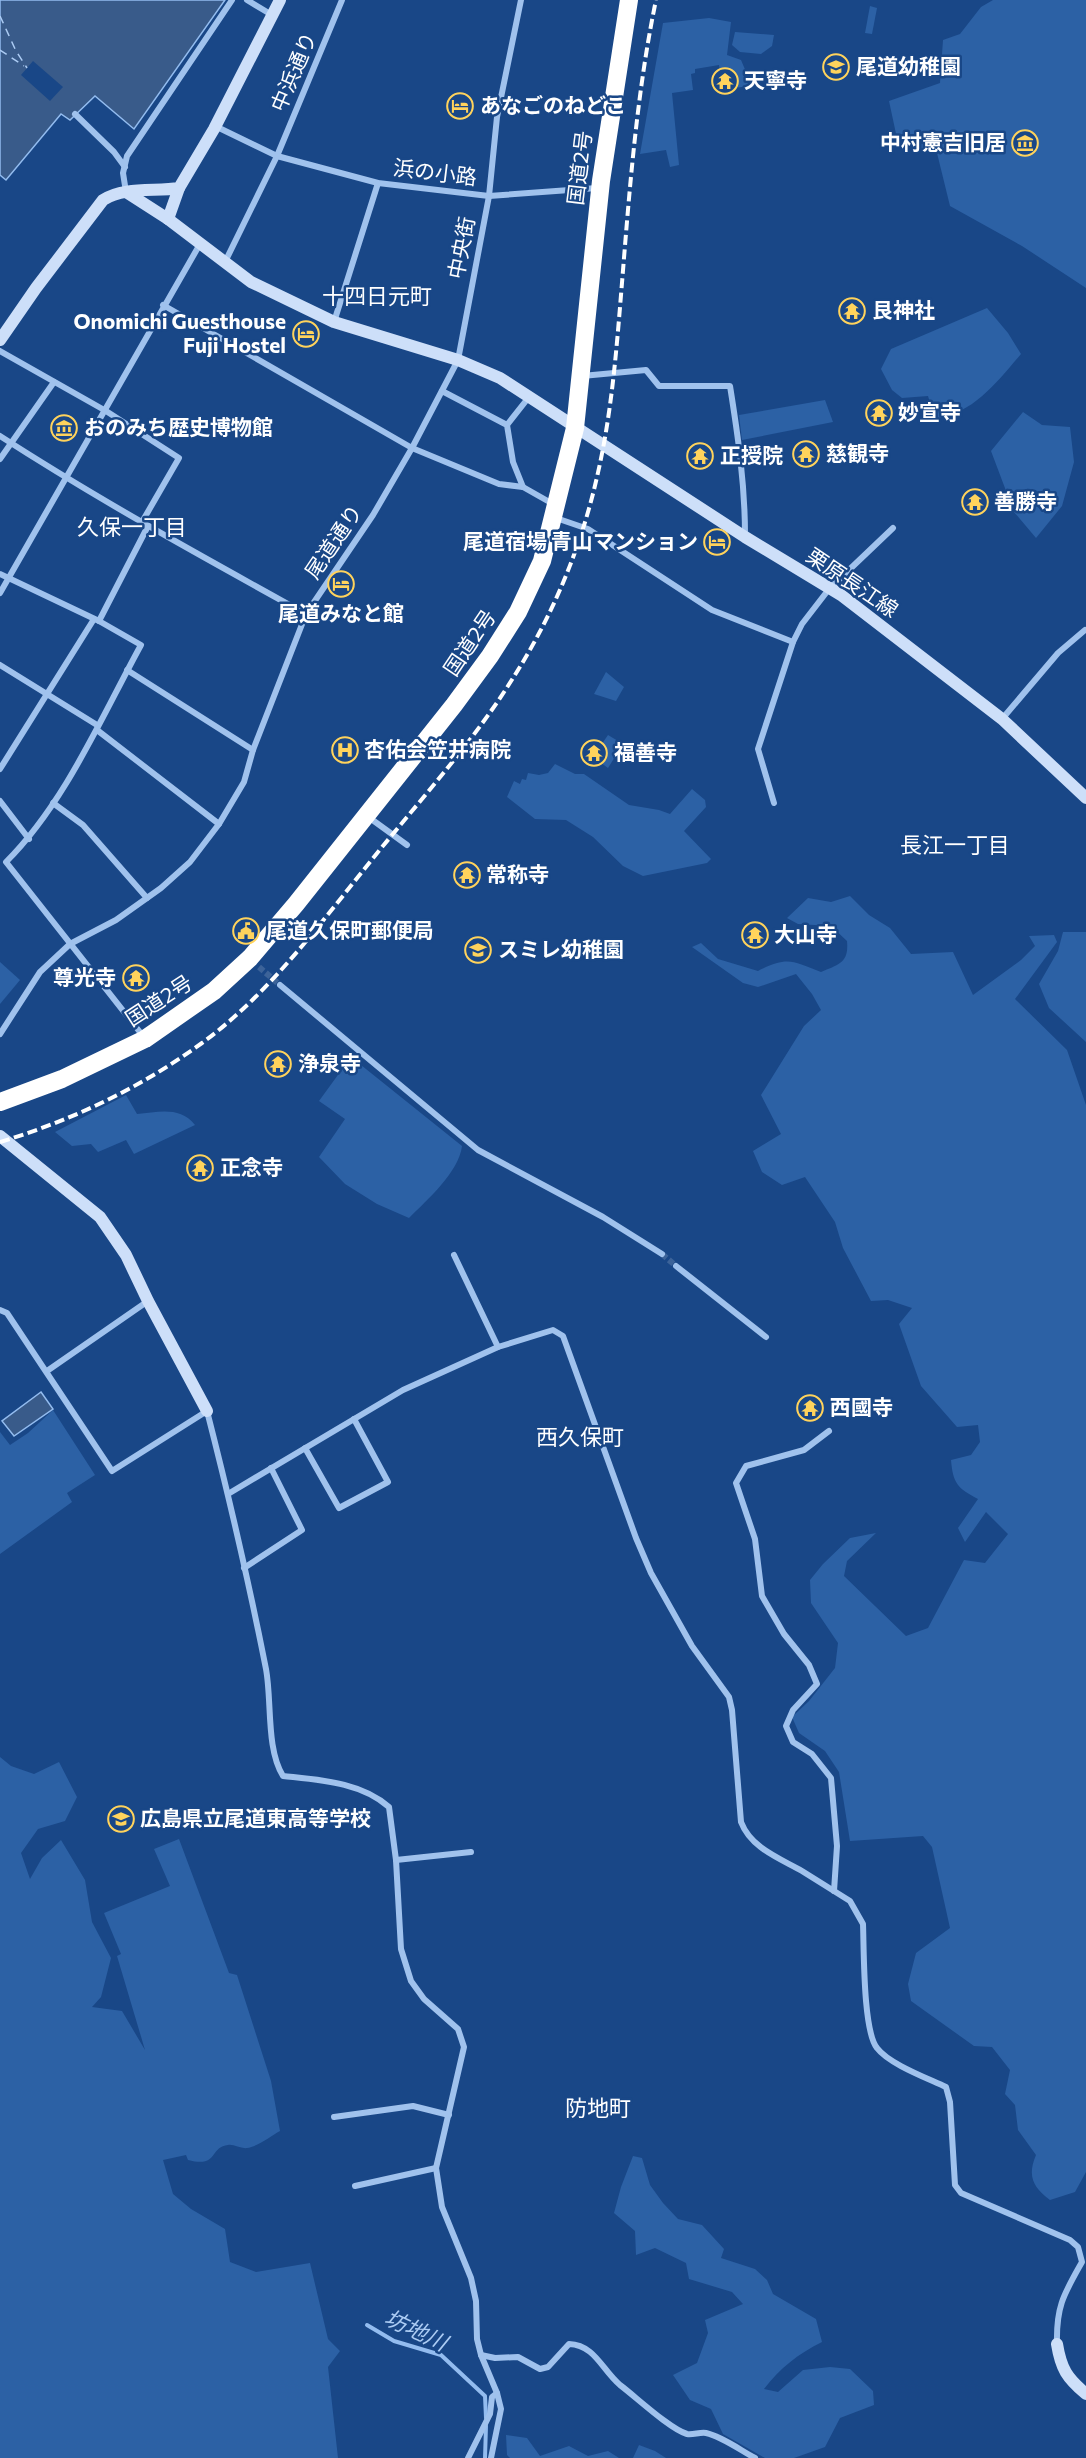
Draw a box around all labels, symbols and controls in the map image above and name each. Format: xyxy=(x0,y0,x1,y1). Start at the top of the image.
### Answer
street label: 中浜通り xyxy=(265,28,321,115)
school or university icon: 尾道幼稚園 xyxy=(821,52,851,82)
place label: 尾道幼稚園 xyxy=(856,53,961,78)
temple icon: 天寧寺 xyxy=(710,66,740,96)
place label: 天寧寺 xyxy=(744,67,807,92)
hotel icon: あなごのねどこ xyxy=(445,91,475,121)
place label: あなごのねどこ xyxy=(480,92,626,117)
museum icon: 中村憲吉旧居 xyxy=(1010,128,1040,158)
street label: 国道2号 xyxy=(562,129,595,206)
place label: 中村憲吉旧居 xyxy=(880,129,1006,154)
street label: 浜の小路 xyxy=(392,154,478,189)
street label: 中央街 xyxy=(442,214,479,281)
district label: 十四日元町 xyxy=(322,282,432,309)
temple icon: 艮神社 xyxy=(837,296,867,326)
place label: 艮神社 xyxy=(872,297,935,322)
place label: Onomichi Guesthouse Fuji Hostel xyxy=(73,308,286,357)
hotel icon: Onomichi Guesthouse Fuji Hostel xyxy=(291,319,321,349)
temple icon: 妙宣寺 xyxy=(864,398,894,428)
place label: 妙宣寺 xyxy=(898,399,961,424)
museum icon: おのみち歴史博物館 xyxy=(49,413,79,443)
place label: おのみち歴史博物館 xyxy=(84,414,273,439)
temple icon: 慈観寺 xyxy=(791,439,821,469)
place label: 慈観寺 xyxy=(826,440,889,465)
temple icon: 正授院 xyxy=(685,441,715,471)
place label: 正授院 xyxy=(720,442,783,467)
temple icon: 善勝寺 xyxy=(960,487,990,517)
place label: 善勝寺 xyxy=(994,488,1057,513)
street label: 尾道通り xyxy=(299,499,367,583)
district label: 久保一丁目 xyxy=(77,513,187,540)
hotel icon: 尾道宿場 青山マンション xyxy=(702,527,732,557)
place label: 尾道宿場 青山マンション xyxy=(463,528,698,553)
street label: 栗原長江線 xyxy=(802,542,903,621)
hotel icon: 尾道みなと館 xyxy=(326,569,356,599)
place label: 尾道みなと館 xyxy=(278,600,404,625)
street label: 国道2号 xyxy=(438,604,500,680)
hospital icon: 杏佑会笠井病院 xyxy=(330,735,360,765)
place label: 杏佑会笠井病院 xyxy=(364,736,511,761)
temple icon: 福善寺 xyxy=(579,738,609,768)
place label: 福善寺 xyxy=(614,739,677,764)
district label: 長江一丁目 xyxy=(900,831,1010,858)
temple icon: 常称寺 xyxy=(452,860,482,890)
place label: 常称寺 xyxy=(486,861,549,886)
public building icon: 尾道久保町郵便局 xyxy=(231,916,261,946)
place label: 尾道久保町郵便局 xyxy=(266,917,434,942)
temple icon: 大山寺 xyxy=(740,920,770,950)
place label: 大山寺 xyxy=(774,921,837,946)
school or university icon: スミレ幼稚園 xyxy=(463,935,493,965)
place label: スミレ幼稚園 xyxy=(498,936,624,961)
temple icon: 尊光寺 xyxy=(121,963,151,993)
place label: 尊光寺 xyxy=(53,964,116,989)
street label: 国道2号 xyxy=(120,969,196,1031)
temple icon: 浄泉寺 xyxy=(263,1049,293,1079)
place label: 浄泉寺 xyxy=(298,1050,361,1075)
temple icon: 正念寺 xyxy=(185,1153,215,1183)
place label: 正念寺 xyxy=(220,1154,283,1179)
temple icon: 西國寺 xyxy=(795,1393,825,1423)
place label: 西國寺 xyxy=(830,1394,893,1419)
district label: 西久保町 xyxy=(536,1423,624,1450)
school or university icon: 広島県立尾道東高等学校 xyxy=(106,1804,136,1834)
place label: 広島県立尾道東高等学校 xyxy=(140,1805,371,1830)
district label: 防地町 xyxy=(565,2094,631,2121)
water label: 坊地川 xyxy=(381,2303,454,2357)

